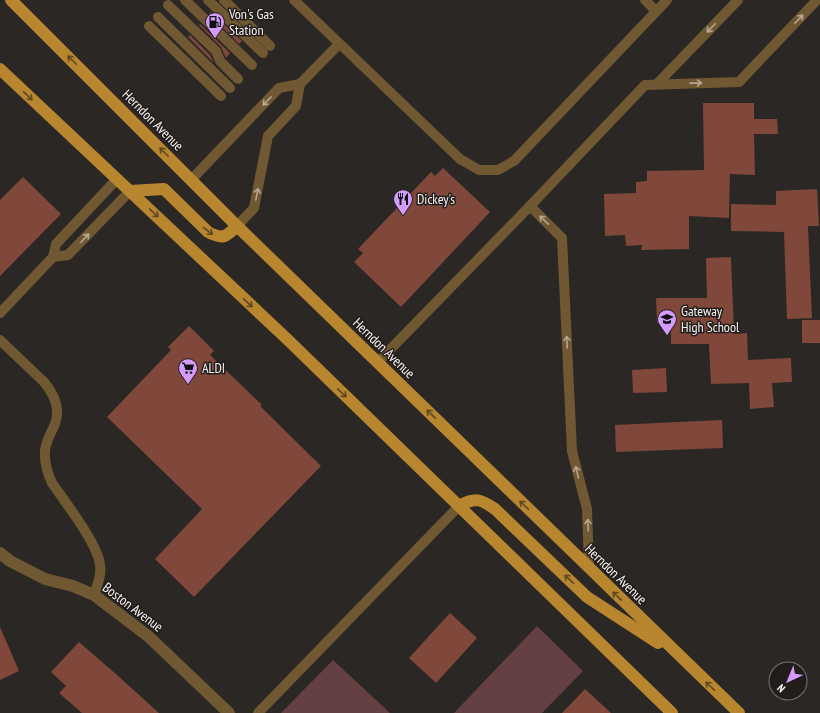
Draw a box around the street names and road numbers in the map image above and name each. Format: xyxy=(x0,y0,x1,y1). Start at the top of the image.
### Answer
street label: Herndon Avenue xyxy=(119,86,188,155)
street label: Herndon Avenue xyxy=(349,314,419,382)
street label: Herndon Avenue xyxy=(581,540,651,608)
street label: Boston Avenue xyxy=(99,578,167,636)

